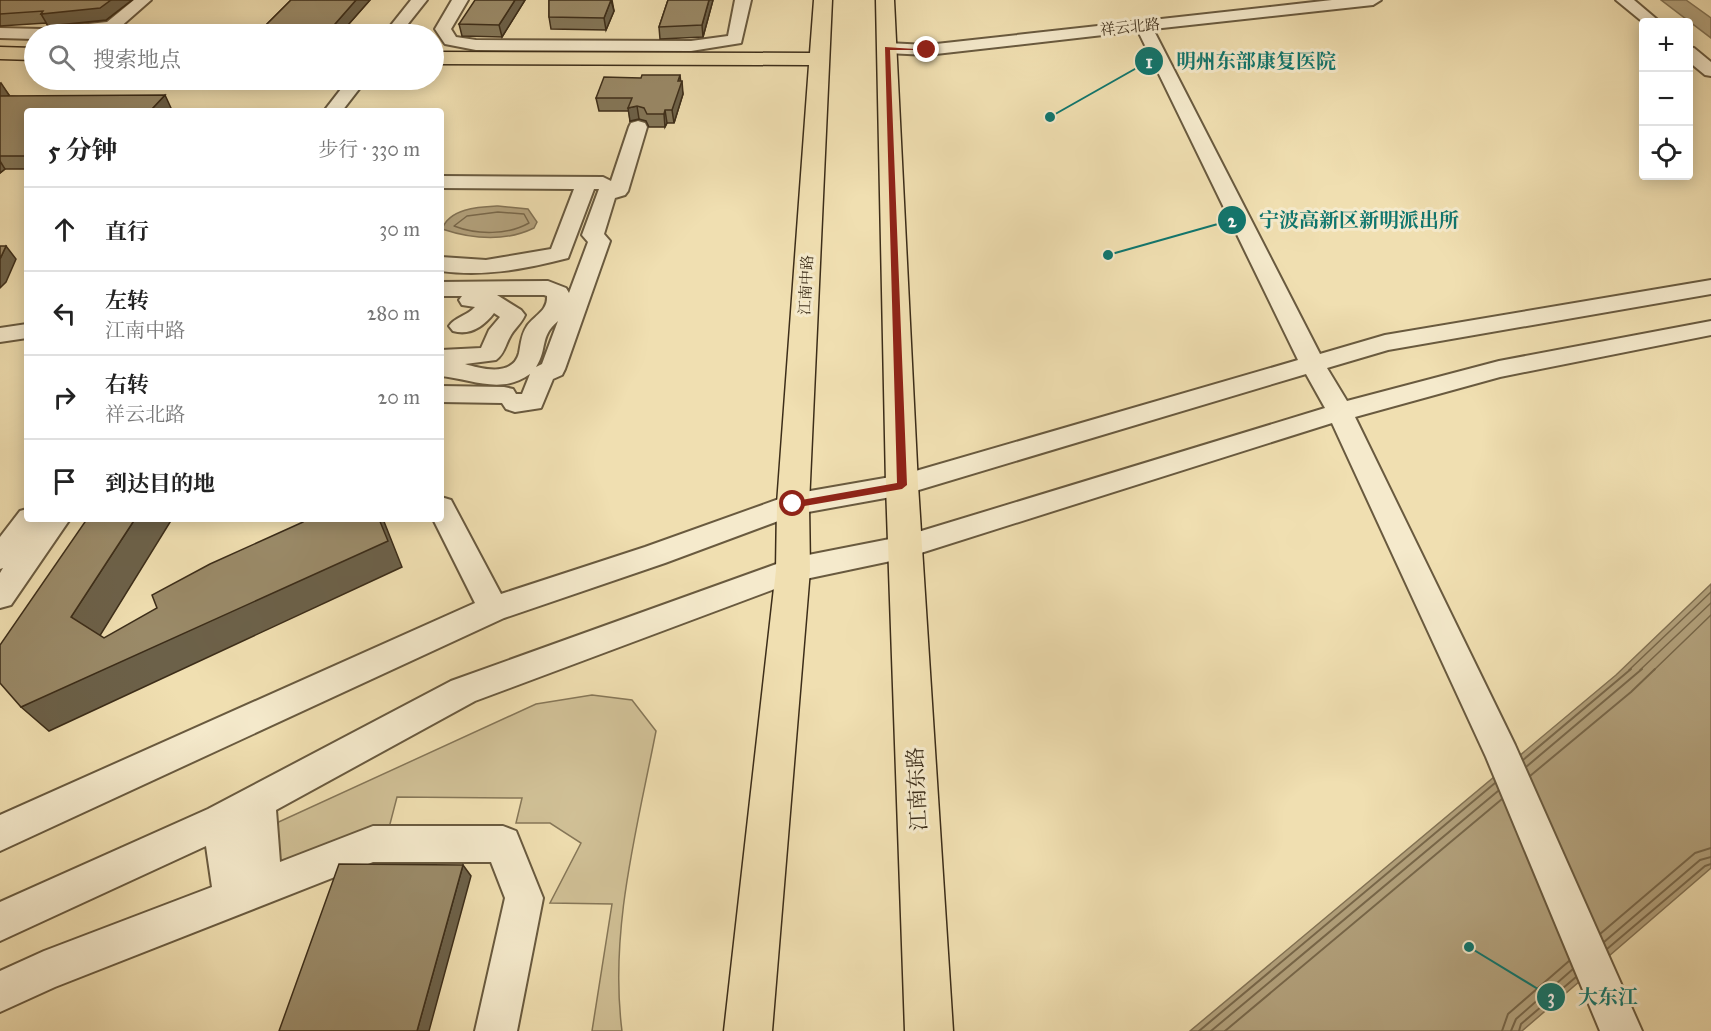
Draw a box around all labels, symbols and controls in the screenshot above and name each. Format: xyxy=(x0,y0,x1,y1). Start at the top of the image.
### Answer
street label: 祥云北路 xyxy=(1099,15,1161,39)
map controls xyxy=(1639,18,1693,180)
button: + xyxy=(1639,18,1693,72)
search box xyxy=(24,24,444,90)
route end xyxy=(913,36,939,62)
icon: search xyxy=(45,41,78,74)
callout: 明州东部康复医院 xyxy=(1134,42,1348,80)
text: 搜索地点 xyxy=(93,46,181,73)
text: 明州东部康复医院 xyxy=(1176,49,1336,73)
text: 1 xyxy=(1145,51,1153,73)
button: − xyxy=(1639,72,1693,126)
button: locate xyxy=(1639,126,1693,180)
text: 5 分钟 xyxy=(48,134,118,166)
text: 步行 · 330 m xyxy=(318,137,420,161)
callout: 宁波高新区新明派出所 xyxy=(1217,201,1471,239)
text: 宁波高新区新明派出所 xyxy=(1259,208,1459,232)
text: 2 xyxy=(1228,210,1238,232)
icon: ahead xyxy=(48,213,81,246)
text: 30 m xyxy=(379,217,420,241)
text: 直行 xyxy=(105,218,149,245)
street label: 江南中路 xyxy=(795,255,817,315)
text: 左转 xyxy=(105,287,149,314)
icon: left xyxy=(48,297,81,330)
text: 280 m xyxy=(367,301,420,325)
text: 江南中路 xyxy=(105,318,185,342)
text: 右转 xyxy=(105,371,149,398)
icon: right xyxy=(48,381,81,414)
text: 20 m xyxy=(377,385,420,409)
text: 祥云北路 xyxy=(105,402,185,426)
icon: arrive xyxy=(48,465,81,498)
text: 到达目的地 xyxy=(105,470,215,497)
route start xyxy=(779,490,805,516)
street label: 江南东路 xyxy=(902,746,932,832)
callout: 大东江 xyxy=(1536,978,1650,1016)
text: 大东江 xyxy=(1578,985,1638,1009)
text: 3 xyxy=(1547,986,1555,1009)

